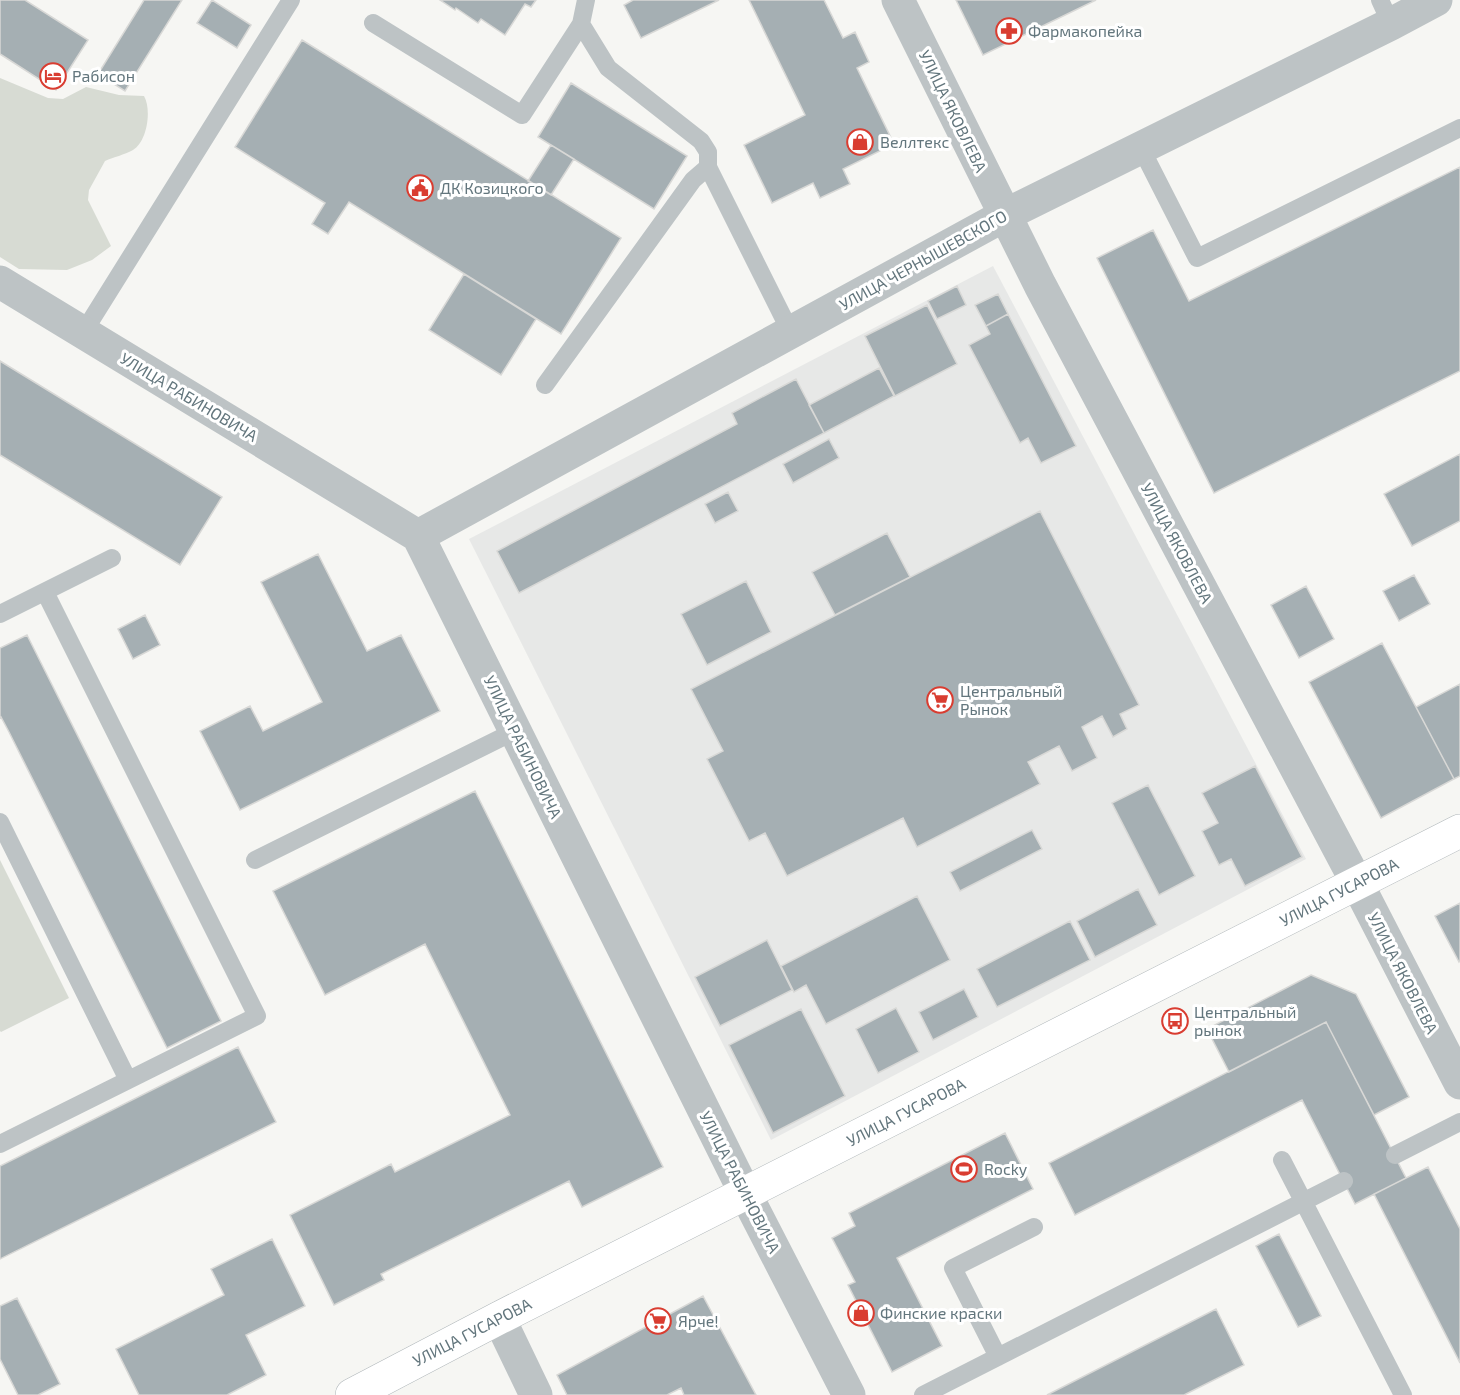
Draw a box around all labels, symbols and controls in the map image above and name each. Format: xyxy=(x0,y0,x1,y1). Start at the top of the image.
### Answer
pharmacy icon: Фармакопейка xyxy=(994,16,1024,46)
place label: Фармакопейка xyxy=(1028,21,1142,40)
street label: УЛИЦА ЯКОВЛЕВА xyxy=(916,47,991,175)
hotel icon: Рабисон xyxy=(38,61,68,91)
place label: Рабисон xyxy=(72,66,135,85)
shop icon: Веллтекс xyxy=(845,127,875,157)
place label: Веллтекс xyxy=(880,132,949,151)
public building icon: ДК Козицкого xyxy=(405,173,435,203)
place label: ДК Козицкого xyxy=(440,178,544,197)
street label: УЛИЦА ЧЕРНЫШЕВСКОГО xyxy=(836,206,1010,314)
street label: УЛИЦА РАБИНОВИЧА xyxy=(117,348,261,445)
street label: УЛИЦА ЯКОВЛЕВА xyxy=(1138,479,1217,606)
street label: УЛИЦА РАБИНОВИЧА xyxy=(481,672,566,821)
place label: Центральный Рынок xyxy=(960,681,1063,718)
supermarket icon: Центральный Рынок xyxy=(925,685,955,715)
street label: УЛИЦА ГУСАРОВА xyxy=(1276,853,1401,930)
street label: УЛИЦА ЯКОВЛЕВА xyxy=(1365,909,1442,1037)
place label: Центральный рынок xyxy=(1194,1002,1297,1039)
bus stop icon: Центральный рынок xyxy=(1160,1006,1190,1036)
street label: УЛИЦА ГУСАРОВА xyxy=(843,1073,968,1150)
street label: УЛИЦА РАБИНОВИЧА xyxy=(696,1108,784,1256)
sports icon: Rocky xyxy=(949,1154,979,1184)
place label: Rocky xyxy=(984,1159,1028,1178)
street label: УЛИЦА ГУСАРОВА xyxy=(409,1293,534,1370)
shop icon: Финские краски xyxy=(846,1298,876,1328)
place label: Финские краски xyxy=(880,1303,1002,1322)
supermarket icon: Ярче! xyxy=(643,1306,673,1336)
place label: Ярче! xyxy=(678,1311,719,1330)

